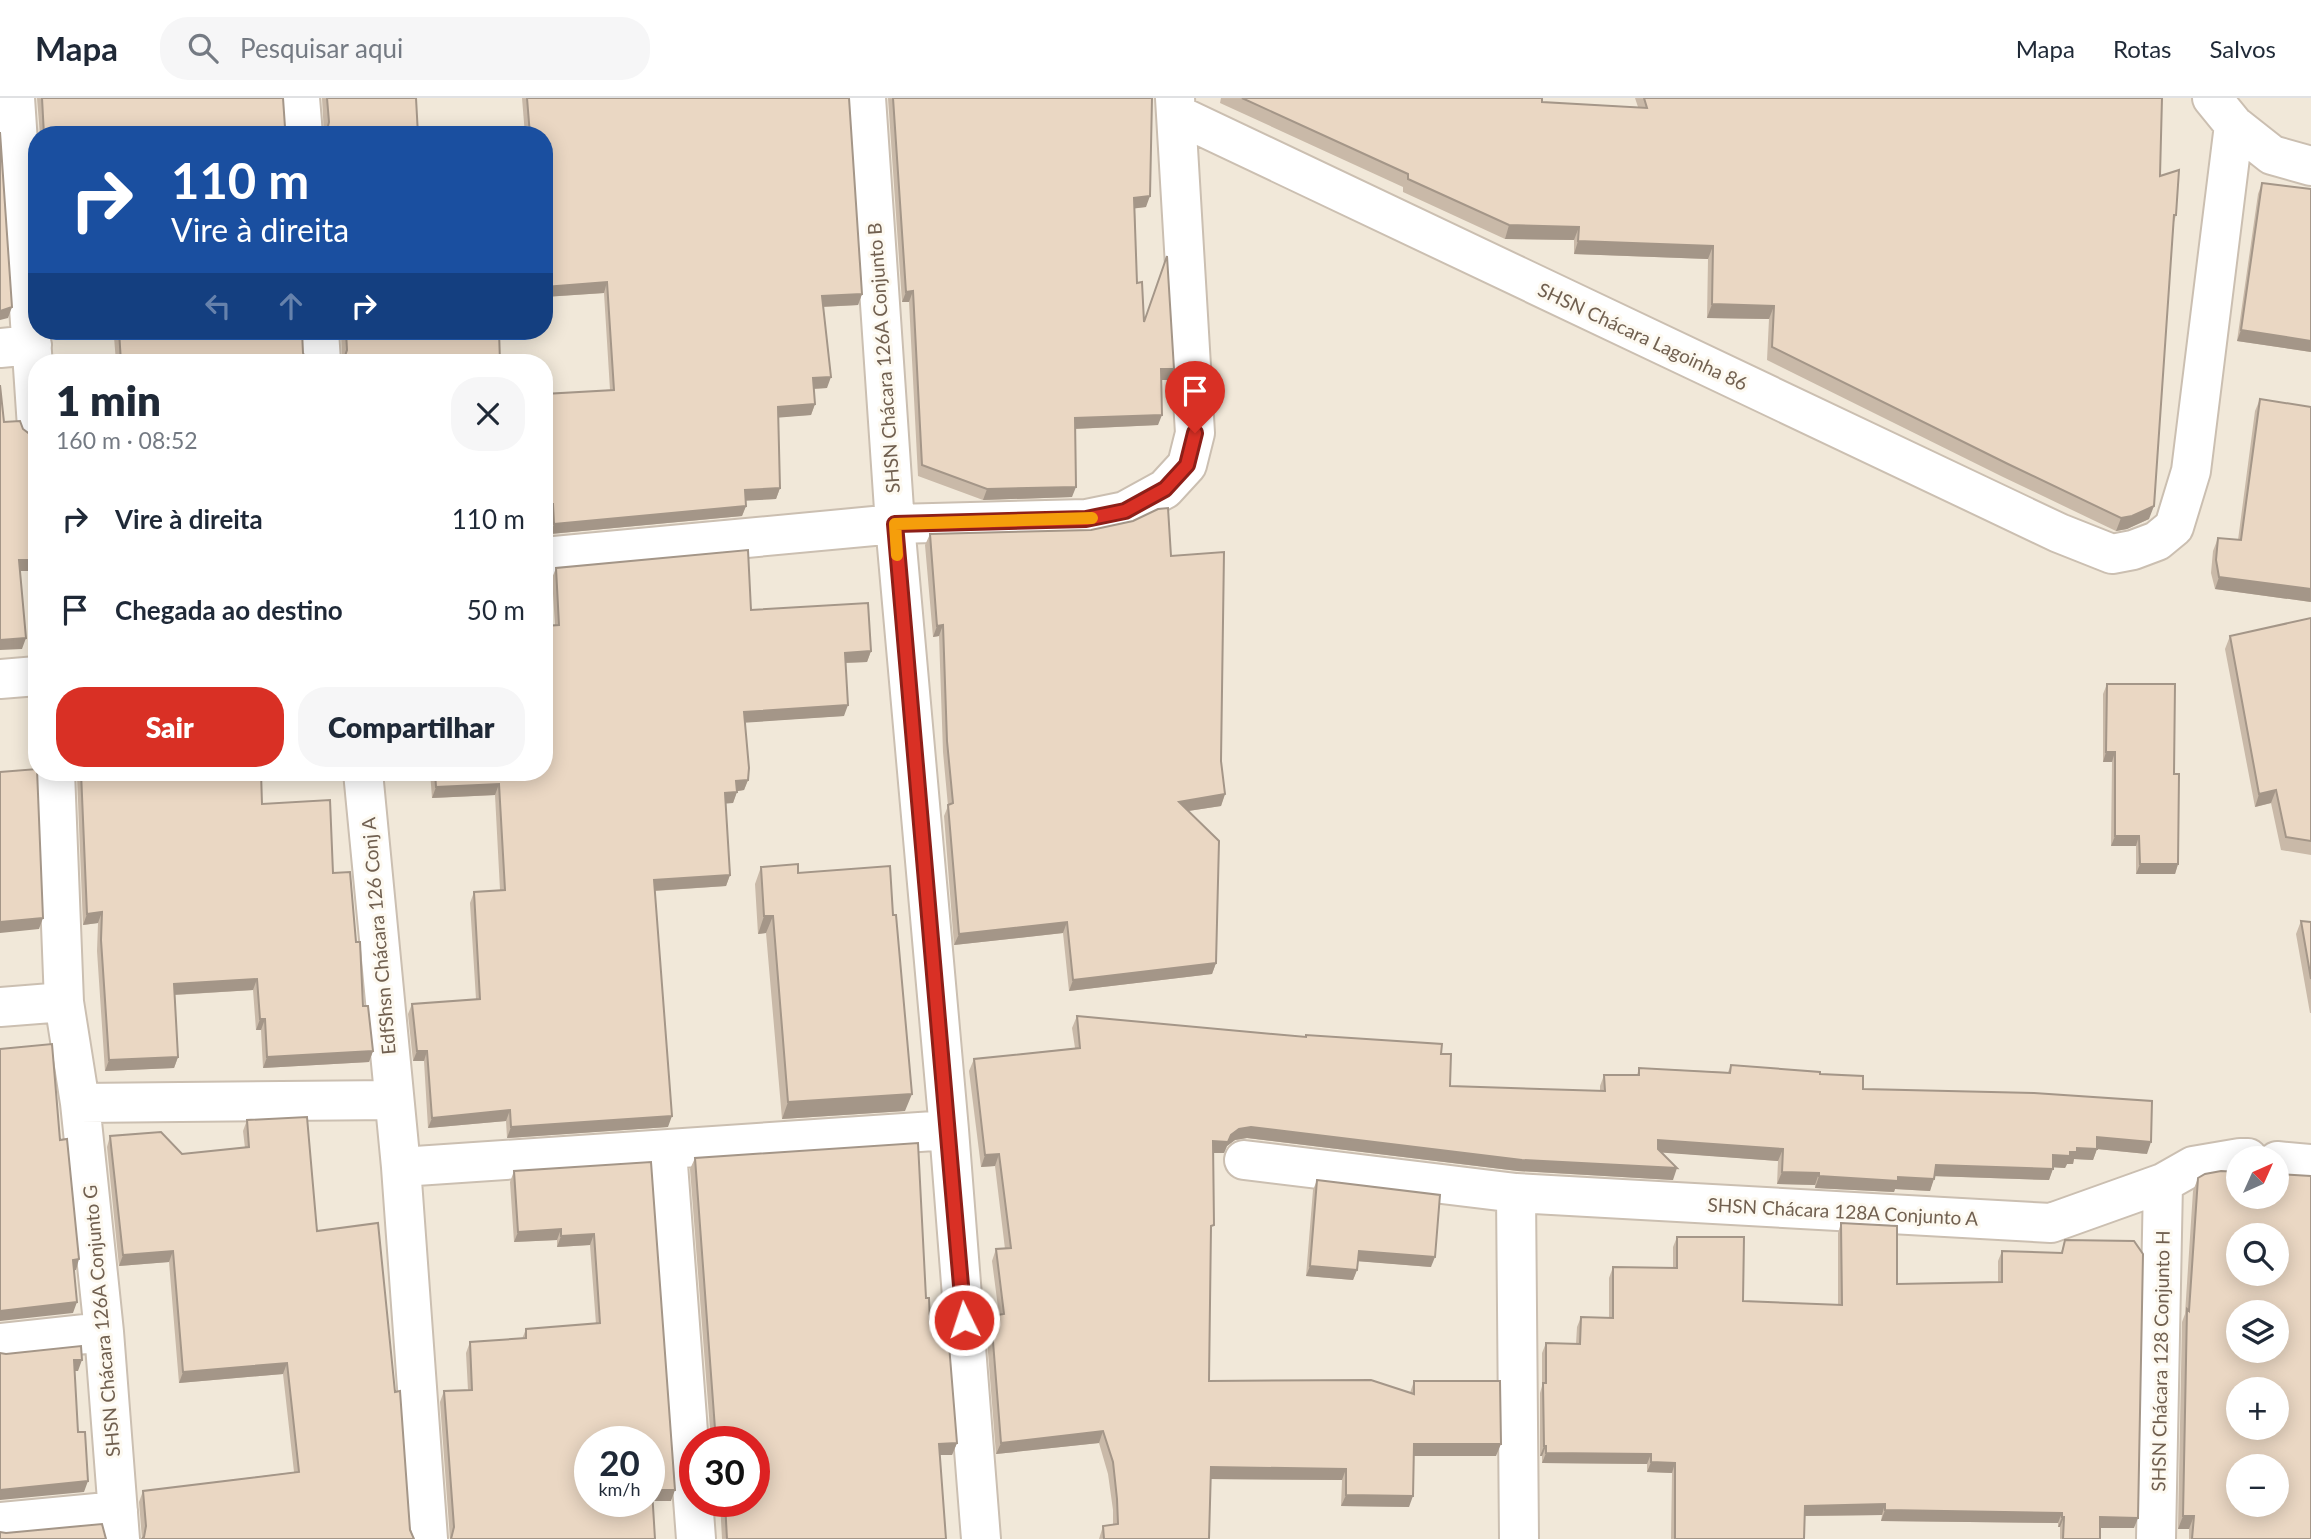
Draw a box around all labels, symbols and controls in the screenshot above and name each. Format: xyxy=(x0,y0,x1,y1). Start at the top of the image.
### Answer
search box xyxy=(160,17,650,80)
text: Mapa xyxy=(35,28,118,68)
icon: search xyxy=(184,29,222,67)
text: Pesquisar aqui xyxy=(240,32,403,64)
text: Mapa xyxy=(2016,34,2075,63)
text: Rotas xyxy=(2113,34,2172,63)
text: Salvos xyxy=(2210,34,2276,63)
text: 110 m xyxy=(171,151,309,209)
icon: right xyxy=(56,154,147,245)
text: Vire à direita xyxy=(171,210,349,249)
street label: SHSN Chácara 126A Conjunto B xyxy=(862,222,904,494)
street label: SHSN Chácara Lagoinha 86 xyxy=(1535,277,1751,395)
icon: left xyxy=(199,287,237,325)
icon: ahead xyxy=(272,287,310,325)
icon: right xyxy=(345,287,383,325)
pin xyxy=(1165,361,1225,433)
icon: arrive xyxy=(1176,372,1214,410)
text: 1 min xyxy=(56,375,161,425)
button: close xyxy=(451,377,525,451)
text: 160 m · 08:52 xyxy=(56,426,198,454)
icon: right xyxy=(56,500,94,538)
text: Vire à direita xyxy=(115,503,263,535)
text: 110 m xyxy=(452,503,525,535)
icon: arrive xyxy=(56,591,94,629)
text: Chegada ao destino xyxy=(115,594,343,626)
text: 50 m xyxy=(467,594,525,626)
button: Sair xyxy=(56,687,284,767)
button: Compartilhar xyxy=(298,687,525,767)
street label: EdfShsn Chácara 126 Conj A xyxy=(356,816,400,1056)
north arrow xyxy=(2226,1146,2289,1209)
map controls xyxy=(2226,1146,2289,1517)
street label: SHSN Chácara 126A Conjunto G xyxy=(78,1184,124,1458)
street label: SHSN Chácara 128A Conjunto A xyxy=(1707,1192,1979,1230)
button: search xyxy=(2226,1223,2289,1286)
street label: SHSN Chácara 128 Conjunto H xyxy=(2146,1230,2174,1492)
position arrow xyxy=(927,1283,1001,1357)
button: layers xyxy=(2226,1300,2289,1363)
button: + xyxy=(2226,1377,2289,1440)
speed limit sign: 30 xyxy=(679,1426,770,1517)
text: 20 xyxy=(599,1441,640,1483)
button: − xyxy=(2226,1454,2289,1517)
text: km/h xyxy=(598,1478,641,1500)

